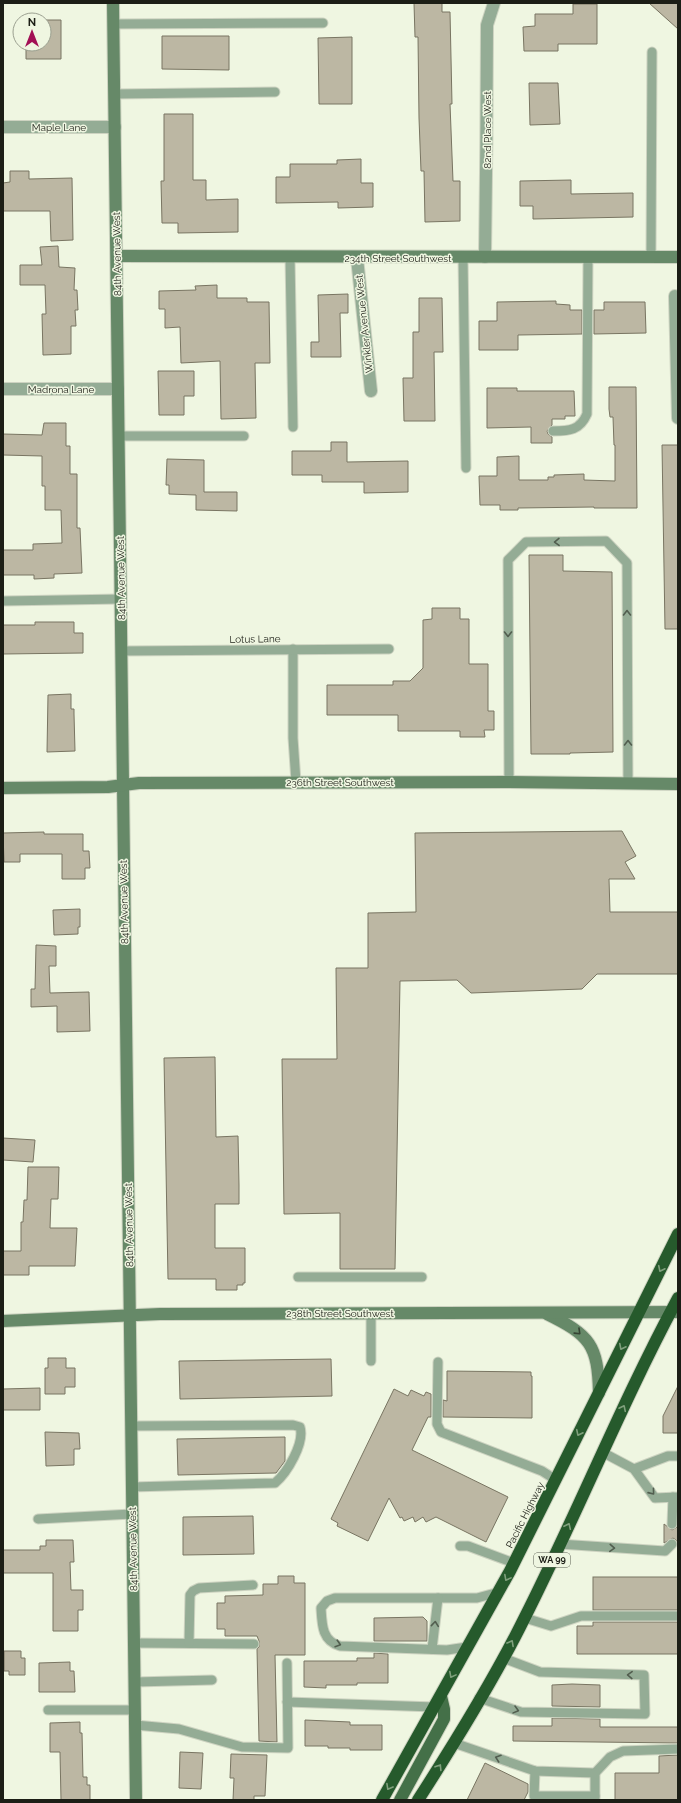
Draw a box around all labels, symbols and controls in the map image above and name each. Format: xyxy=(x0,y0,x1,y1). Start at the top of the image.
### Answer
north arrow xyxy=(12,12,52,52)
text: N xyxy=(28,16,36,29)
street label: 82nd Place West xyxy=(482,91,493,169)
street label: Maple Lane xyxy=(32,122,86,133)
street label: 84th Avenue West xyxy=(111,211,123,296)
street label: 234th Street Southwest xyxy=(344,253,452,264)
street label: Winkler Avenue West xyxy=(353,274,375,374)
street label: Madrona Lane xyxy=(28,384,94,395)
street label: 84th Avenue West xyxy=(115,535,127,620)
one-way arrow xyxy=(554,538,560,546)
one-way arrow xyxy=(623,610,631,616)
one-way arrow xyxy=(504,631,512,637)
street label: Lotus Lane xyxy=(229,633,281,645)
one-way arrow xyxy=(624,740,632,746)
street label: 236th Street Southwest xyxy=(286,777,394,788)
street label: 84th Avenue West xyxy=(118,859,130,944)
street label: 84th Avenue West xyxy=(123,1182,135,1267)
one-way arrow xyxy=(658,1265,666,1272)
street label: 238th Street Southwest xyxy=(286,1308,394,1319)
one-way arrow xyxy=(573,1327,581,1335)
one-way arrow xyxy=(619,1342,627,1350)
one-way arrow xyxy=(618,1405,626,1412)
one-way arrow xyxy=(576,1428,584,1436)
street label: Pacific Highway xyxy=(504,1480,547,1550)
one-way arrow xyxy=(647,1488,654,1495)
street label: 84th Avenue West xyxy=(127,1506,139,1591)
one-way arrow xyxy=(563,1522,571,1530)
one-way arrow xyxy=(609,1544,615,1552)
road number: WA 99 xyxy=(534,1553,570,1567)
one-way arrow xyxy=(504,1574,511,1581)
one-way arrow xyxy=(430,1621,439,1627)
one-way arrow xyxy=(334,1639,341,1648)
one-way arrow xyxy=(506,1640,514,1647)
one-way arrow xyxy=(449,1671,457,1678)
one-way arrow xyxy=(627,1671,633,1679)
one-way arrow xyxy=(513,1705,520,1714)
one-way arrow xyxy=(494,1755,501,1763)
one-way arrow xyxy=(434,1764,441,1771)
one-way arrow xyxy=(387,1782,394,1790)

